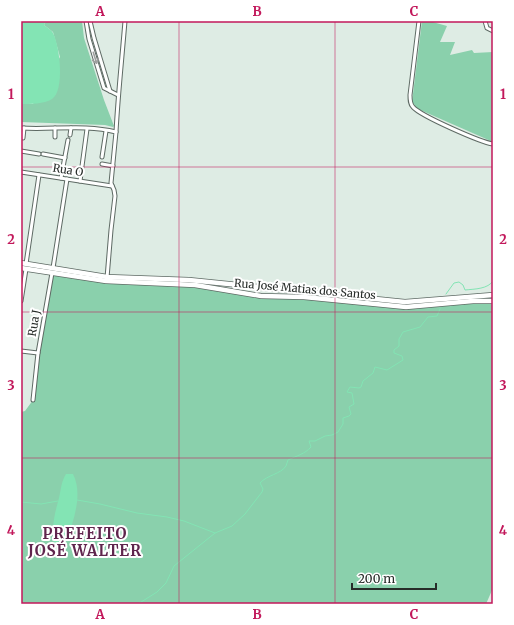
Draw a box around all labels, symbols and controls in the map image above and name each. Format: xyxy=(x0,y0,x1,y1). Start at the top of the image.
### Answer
text: A xyxy=(94,3,105,20)
text: B xyxy=(252,3,262,20)
text: C xyxy=(410,3,419,20)
one-way arrow xyxy=(92,51,99,64)
text: 1 xyxy=(8,86,14,103)
text: 1 xyxy=(500,86,506,103)
street label: Rua O xyxy=(52,161,84,179)
text: 2 xyxy=(7,231,15,248)
text: 2 xyxy=(499,231,507,248)
street label: Rua José Matias dos Santos xyxy=(234,276,376,302)
street label: Rua J xyxy=(25,308,43,338)
text: 3 xyxy=(7,377,15,394)
text: 3 xyxy=(499,377,507,394)
text: 4 xyxy=(7,522,16,539)
text: 4 xyxy=(499,522,508,539)
district label: PREFEITO JOSÉ WALTER xyxy=(27,524,142,560)
scale bar xyxy=(352,565,436,591)
text: 200 m xyxy=(358,571,395,586)
text: A xyxy=(94,606,105,623)
text: B xyxy=(252,606,262,623)
text: C xyxy=(410,606,419,623)

